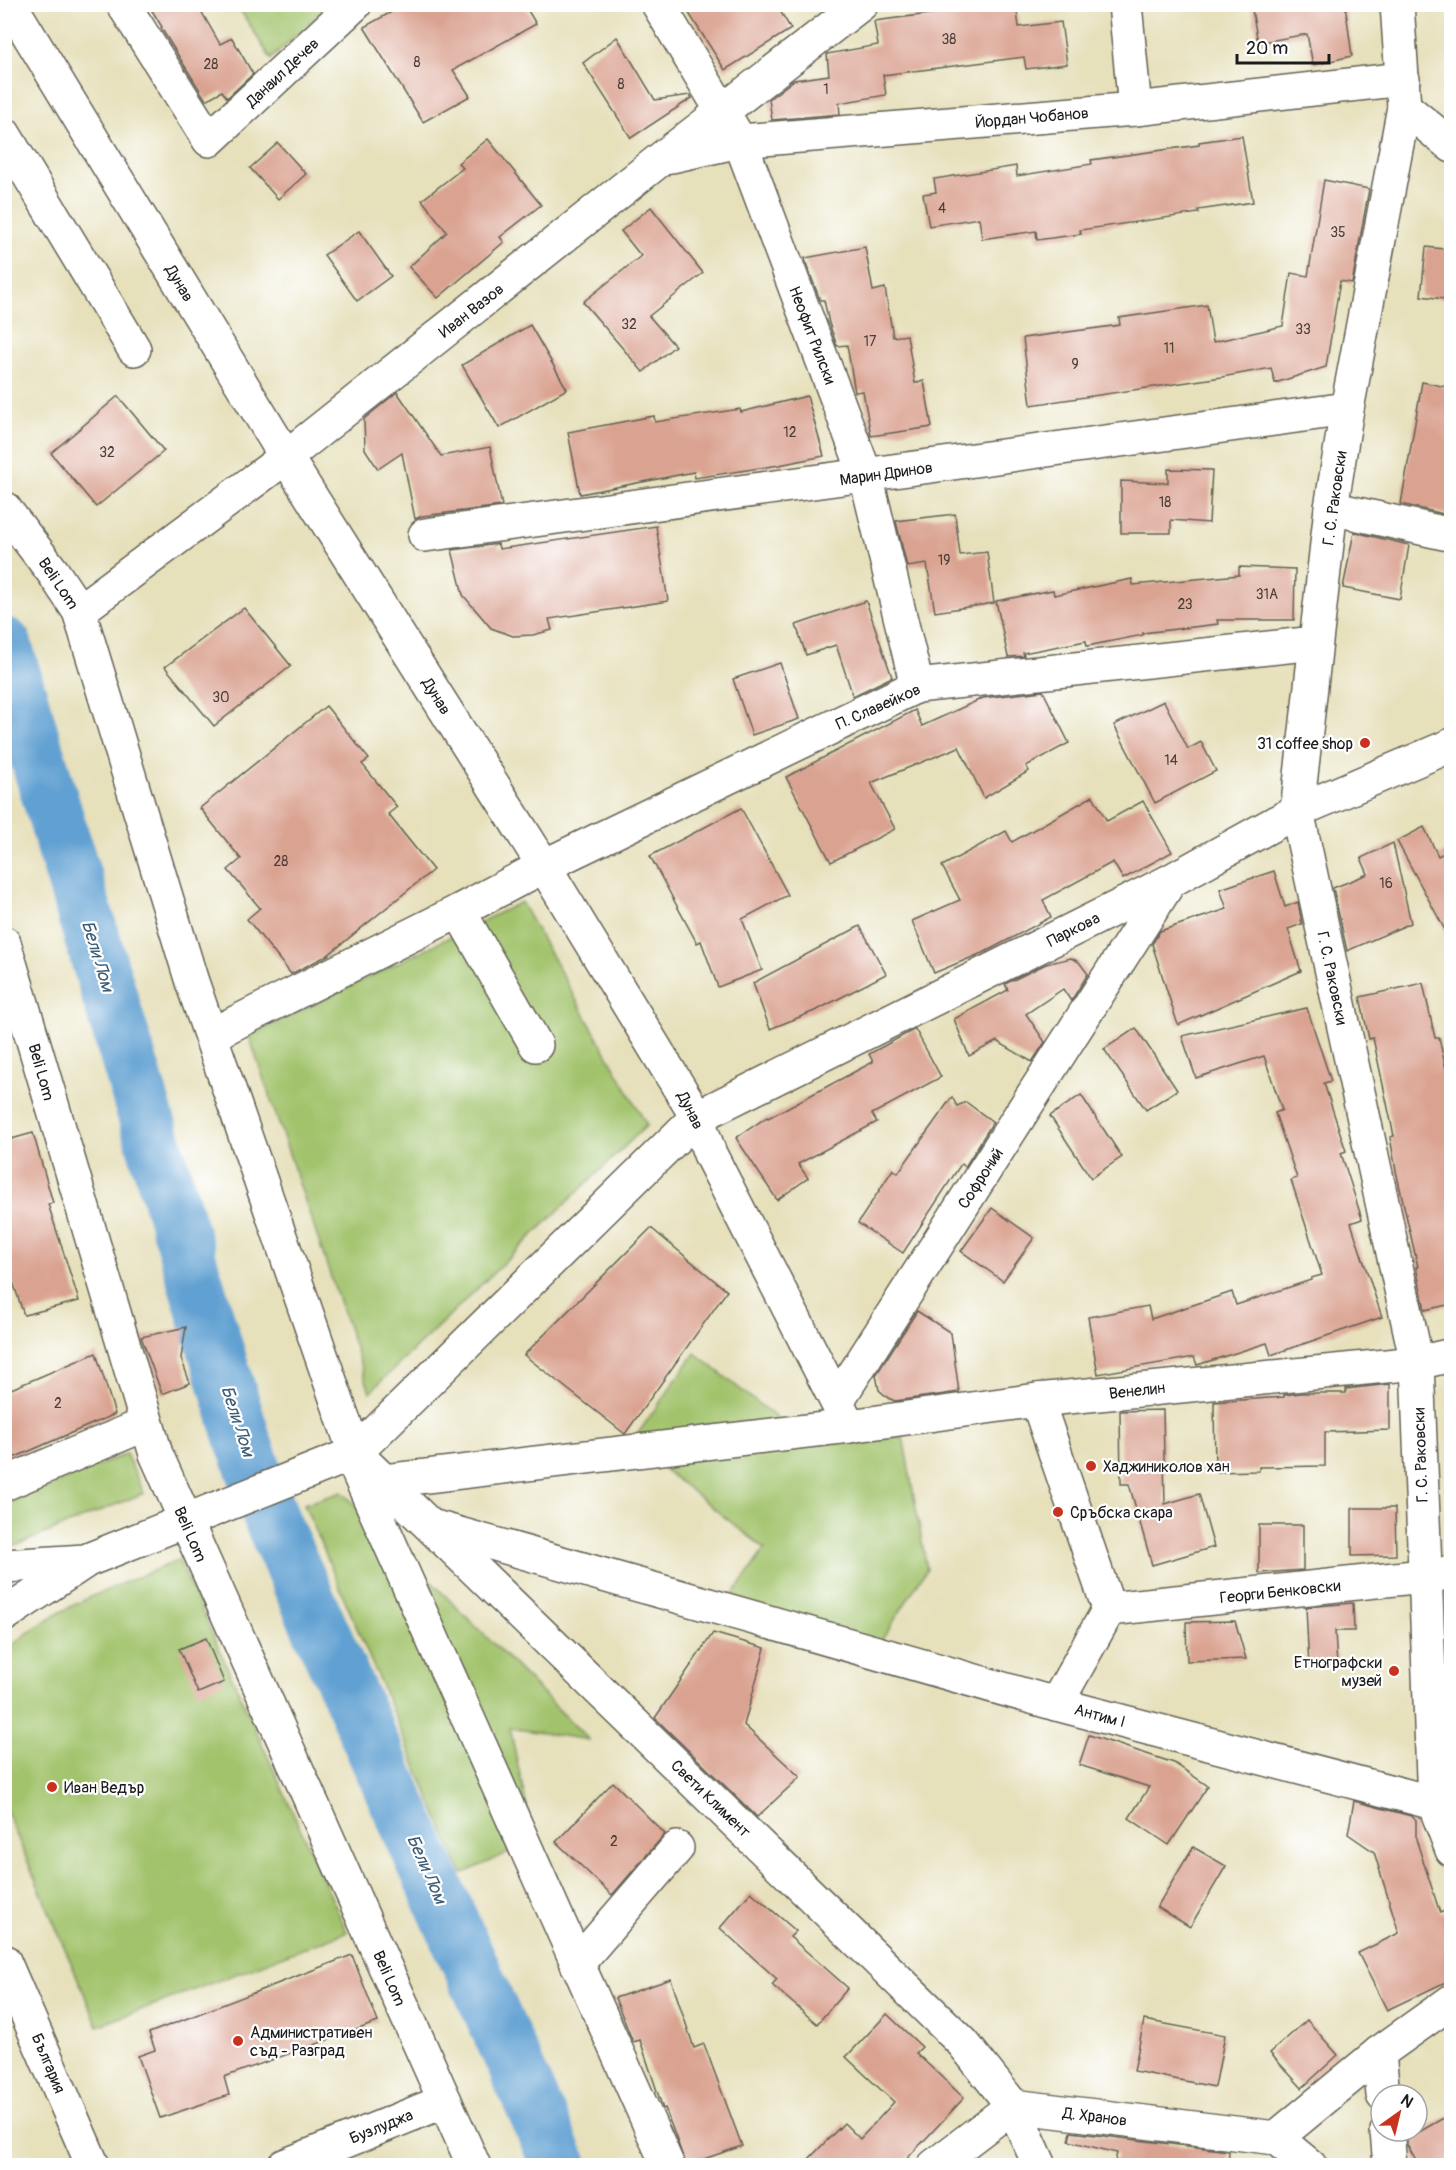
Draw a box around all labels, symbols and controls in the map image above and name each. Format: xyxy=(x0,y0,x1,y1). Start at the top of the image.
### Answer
scale bar xyxy=(1237,27,1328,65)
house number: 38 xyxy=(942,31,956,48)
street label: Данаил Дечев xyxy=(241,34,323,112)
text: 20 m xyxy=(1246,37,1288,60)
house number: 8 xyxy=(413,54,421,71)
house number: 28 xyxy=(204,56,218,73)
house number: 8 xyxy=(617,76,625,93)
house number: 1 xyxy=(823,81,829,98)
street label: Йордан Чобанов xyxy=(975,103,1090,133)
house number: 4 xyxy=(938,200,946,217)
house number: 35 xyxy=(1330,224,1346,241)
street label: Дунав xyxy=(160,260,198,306)
street label: Иван Вазов xyxy=(435,279,508,342)
street label: Неофит Рилски xyxy=(784,283,840,387)
house number: 32 xyxy=(621,316,637,333)
house number: 33 xyxy=(1295,321,1311,338)
house number: 17 xyxy=(864,333,877,350)
house number: 11 xyxy=(1164,340,1174,357)
house number: 9 xyxy=(1071,356,1079,373)
house number: 12 xyxy=(783,424,797,441)
house number: 32 xyxy=(99,444,115,461)
street label: Г. С. Раковски xyxy=(1318,450,1352,547)
street label: Марин Дринов xyxy=(838,458,934,490)
house number: 18 xyxy=(1159,494,1171,511)
house number: 19 xyxy=(938,552,950,569)
street label: Beli Lom xyxy=(34,554,83,613)
house number: 31А xyxy=(1256,586,1278,603)
house number: 23 xyxy=(1177,596,1193,613)
street label: Дунав xyxy=(417,674,455,719)
street label: П. Славейков xyxy=(833,679,924,734)
house number: 30 xyxy=(212,689,230,706)
place label: 31 coffee shop xyxy=(1257,734,1353,754)
marker: 31 coffee shop xyxy=(1358,736,1372,750)
house number: 14 xyxy=(1164,752,1178,769)
house number: 28 xyxy=(274,853,288,870)
house number: 16 xyxy=(1379,875,1393,892)
street label: Паркова xyxy=(1044,908,1103,952)
water label: Бели Лом xyxy=(76,918,120,996)
street label: Г. С. Раковски xyxy=(1312,930,1352,1027)
street label: Beli Lom xyxy=(23,1041,59,1103)
street label: Дунав xyxy=(672,1087,708,1133)
street label: Софроний xyxy=(954,1144,1008,1213)
street label: Венелин xyxy=(1108,1378,1166,1404)
water label: Бели Лом xyxy=(215,1383,260,1461)
house number: 2 xyxy=(54,1395,62,1412)
street label: Г. С. Раковски xyxy=(1409,1407,1433,1503)
place label: Хаджиниколов хан xyxy=(1103,1457,1230,1477)
marker: Хаджиниколов хан xyxy=(1084,1459,1098,1473)
place label: Сръбска скара xyxy=(1070,1503,1173,1523)
street label: Beli Lom xyxy=(169,1504,211,1565)
marker: Сръбска скара xyxy=(1051,1505,1065,1519)
street label: Георги Бенковски xyxy=(1219,1576,1342,1608)
place label: Етнографски музей xyxy=(1294,1653,1382,1691)
marker: Етнографски музей xyxy=(1387,1664,1401,1678)
street label: Антим I xyxy=(1072,1700,1127,1732)
street label: Свети Климент xyxy=(666,1756,754,1842)
place label: Иван Ведър xyxy=(64,1778,144,1798)
marker: Иван Ведър xyxy=(45,1780,59,1794)
water label: Бели Лом xyxy=(401,1831,452,1908)
house number: 2 xyxy=(610,1833,618,1850)
street label: Beli Lom xyxy=(368,1948,410,2009)
place label: Административен съд - Разград xyxy=(250,2023,372,2061)
street label: България xyxy=(27,2030,70,2096)
marker: Административен съд - Разград xyxy=(231,2034,245,2048)
north arrow xyxy=(1369,2083,1429,2143)
text: N xyxy=(1397,2090,1417,2113)
street label: Д. Хранов xyxy=(1061,2103,1128,2131)
street label: Бузлуджа xyxy=(347,2105,416,2149)

